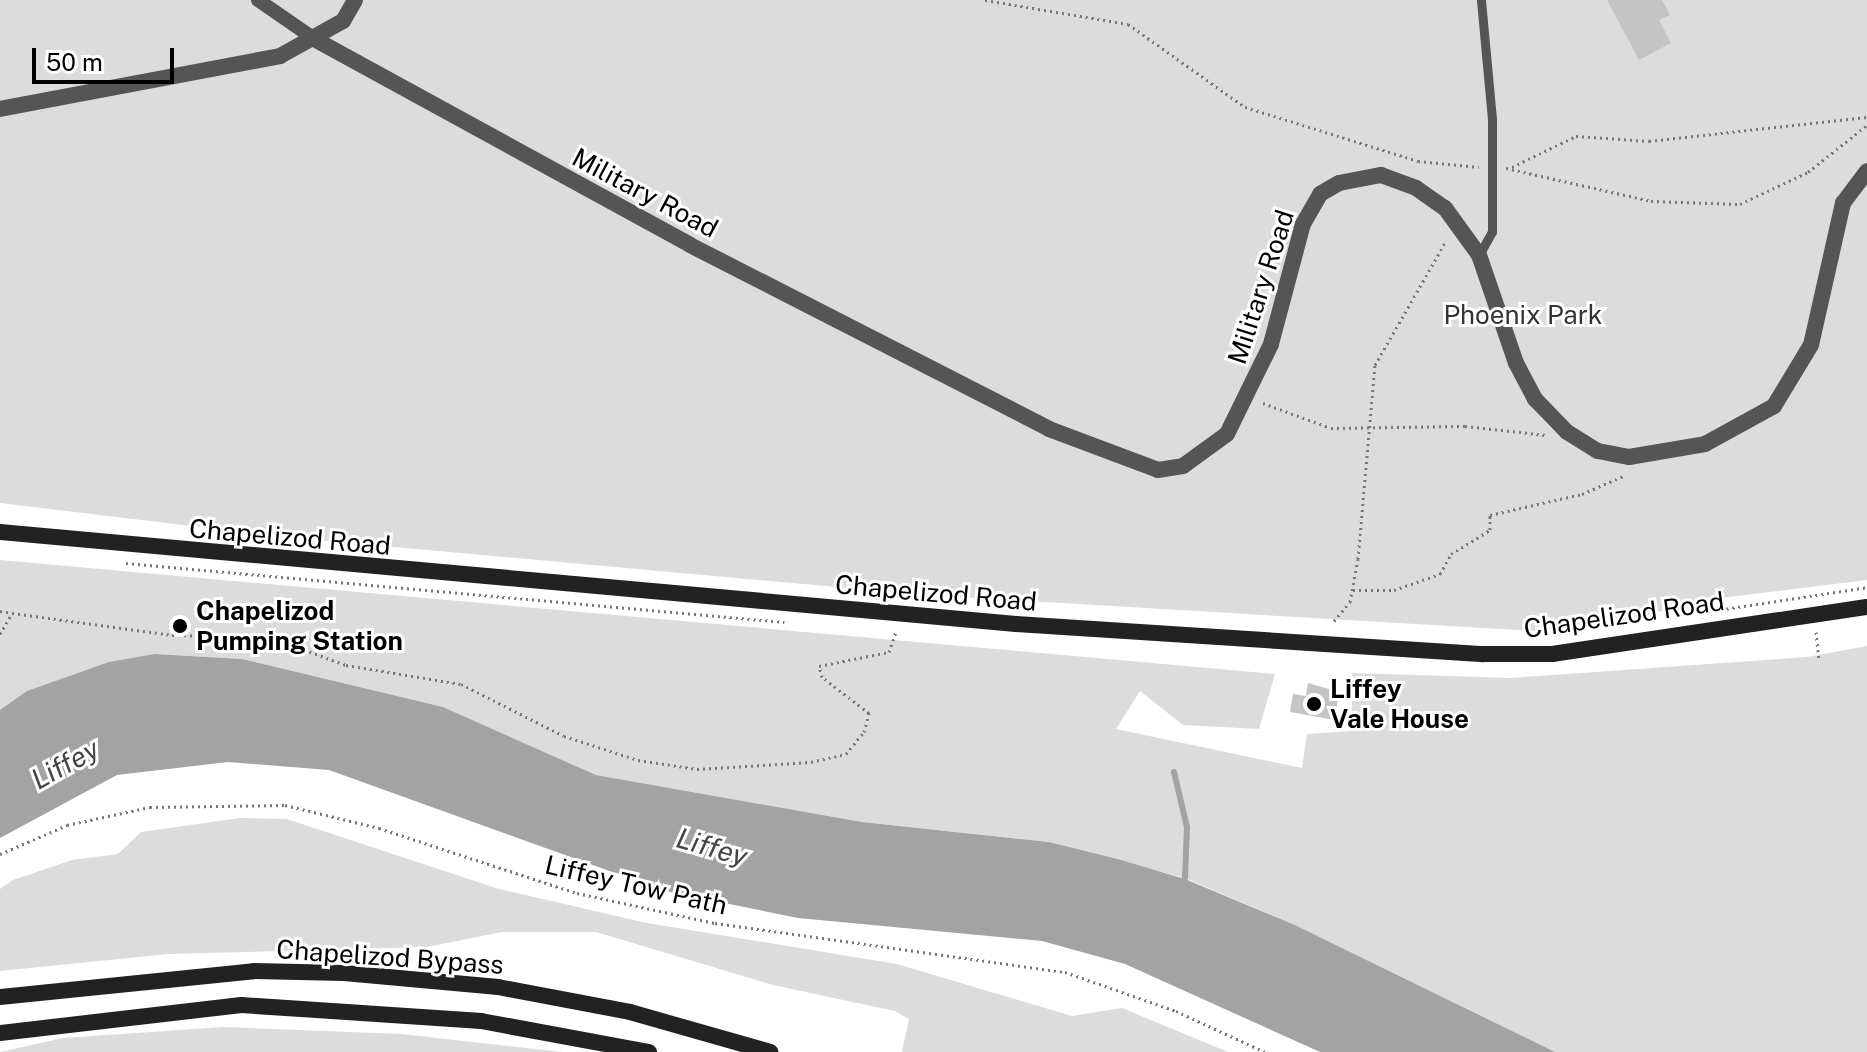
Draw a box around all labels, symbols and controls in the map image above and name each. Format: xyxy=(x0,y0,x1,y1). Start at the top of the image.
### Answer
scale bar xyxy=(36,32,178,82)
text: 50 m xyxy=(46,48,103,76)
street label: Military Road xyxy=(567,142,723,244)
street label: Military Road xyxy=(1221,206,1301,368)
park label: Phoenix Park xyxy=(1444,299,1602,331)
street label: Chapelizod Road xyxy=(188,513,392,561)
street label: Chapelizod Road xyxy=(834,569,1038,617)
street label: Chapelizod Road xyxy=(1522,585,1726,645)
place label: Chapelizod Pumping Station xyxy=(196,595,403,656)
marker: Chapelizod Pumping Station xyxy=(171,617,189,635)
place label: Liffey Vale House xyxy=(1330,673,1469,734)
marker: Liffey Vale House xyxy=(1305,695,1323,713)
water label: Liffey xyxy=(25,732,105,796)
water label: Liffey xyxy=(673,821,751,873)
street label: Liffey Tow Path xyxy=(542,849,730,921)
street label: Chapelizod Bypass xyxy=(275,933,505,981)

